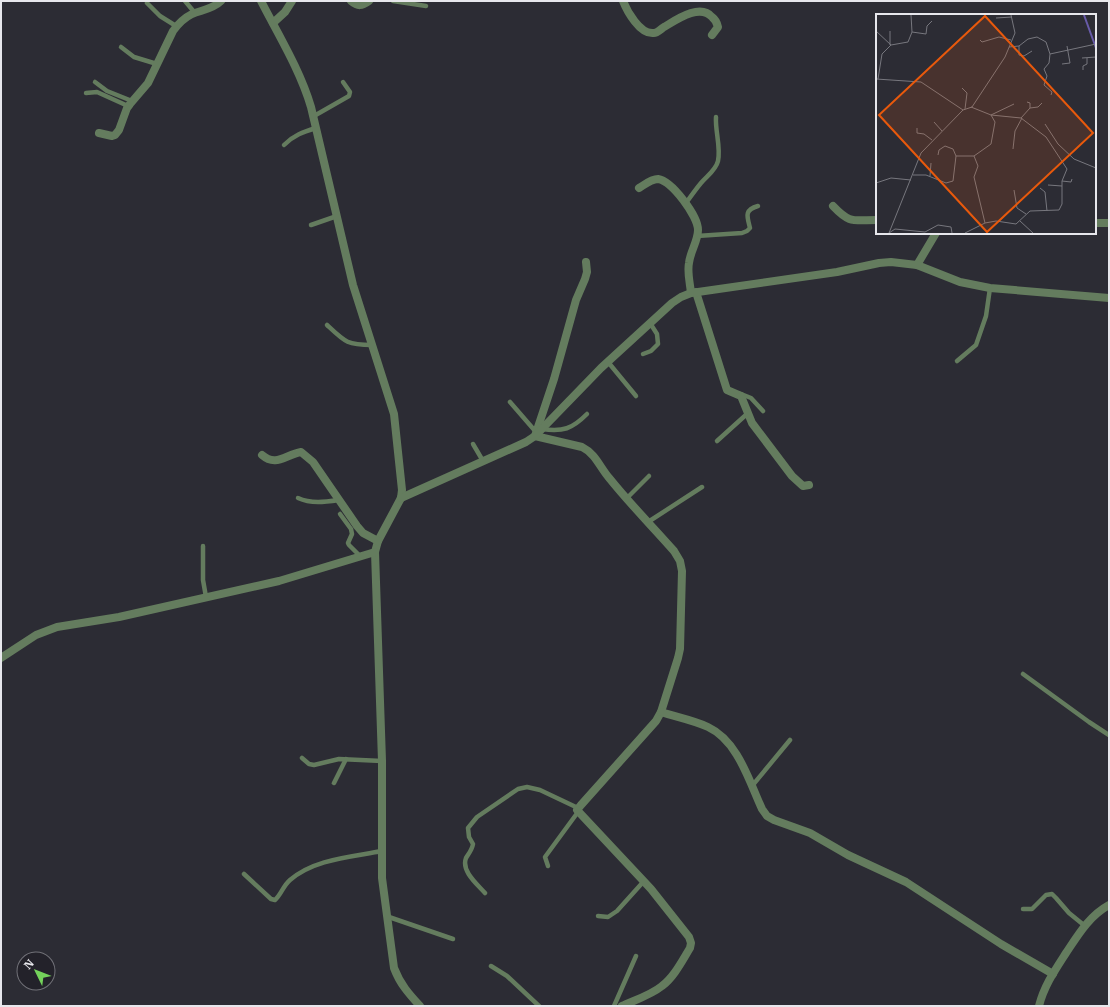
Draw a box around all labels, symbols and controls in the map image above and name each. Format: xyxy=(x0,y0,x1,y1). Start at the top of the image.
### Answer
inset map xyxy=(876,14,1096,234)
north arrow xyxy=(16,951,56,991)
text: N xyxy=(21,956,37,972)

